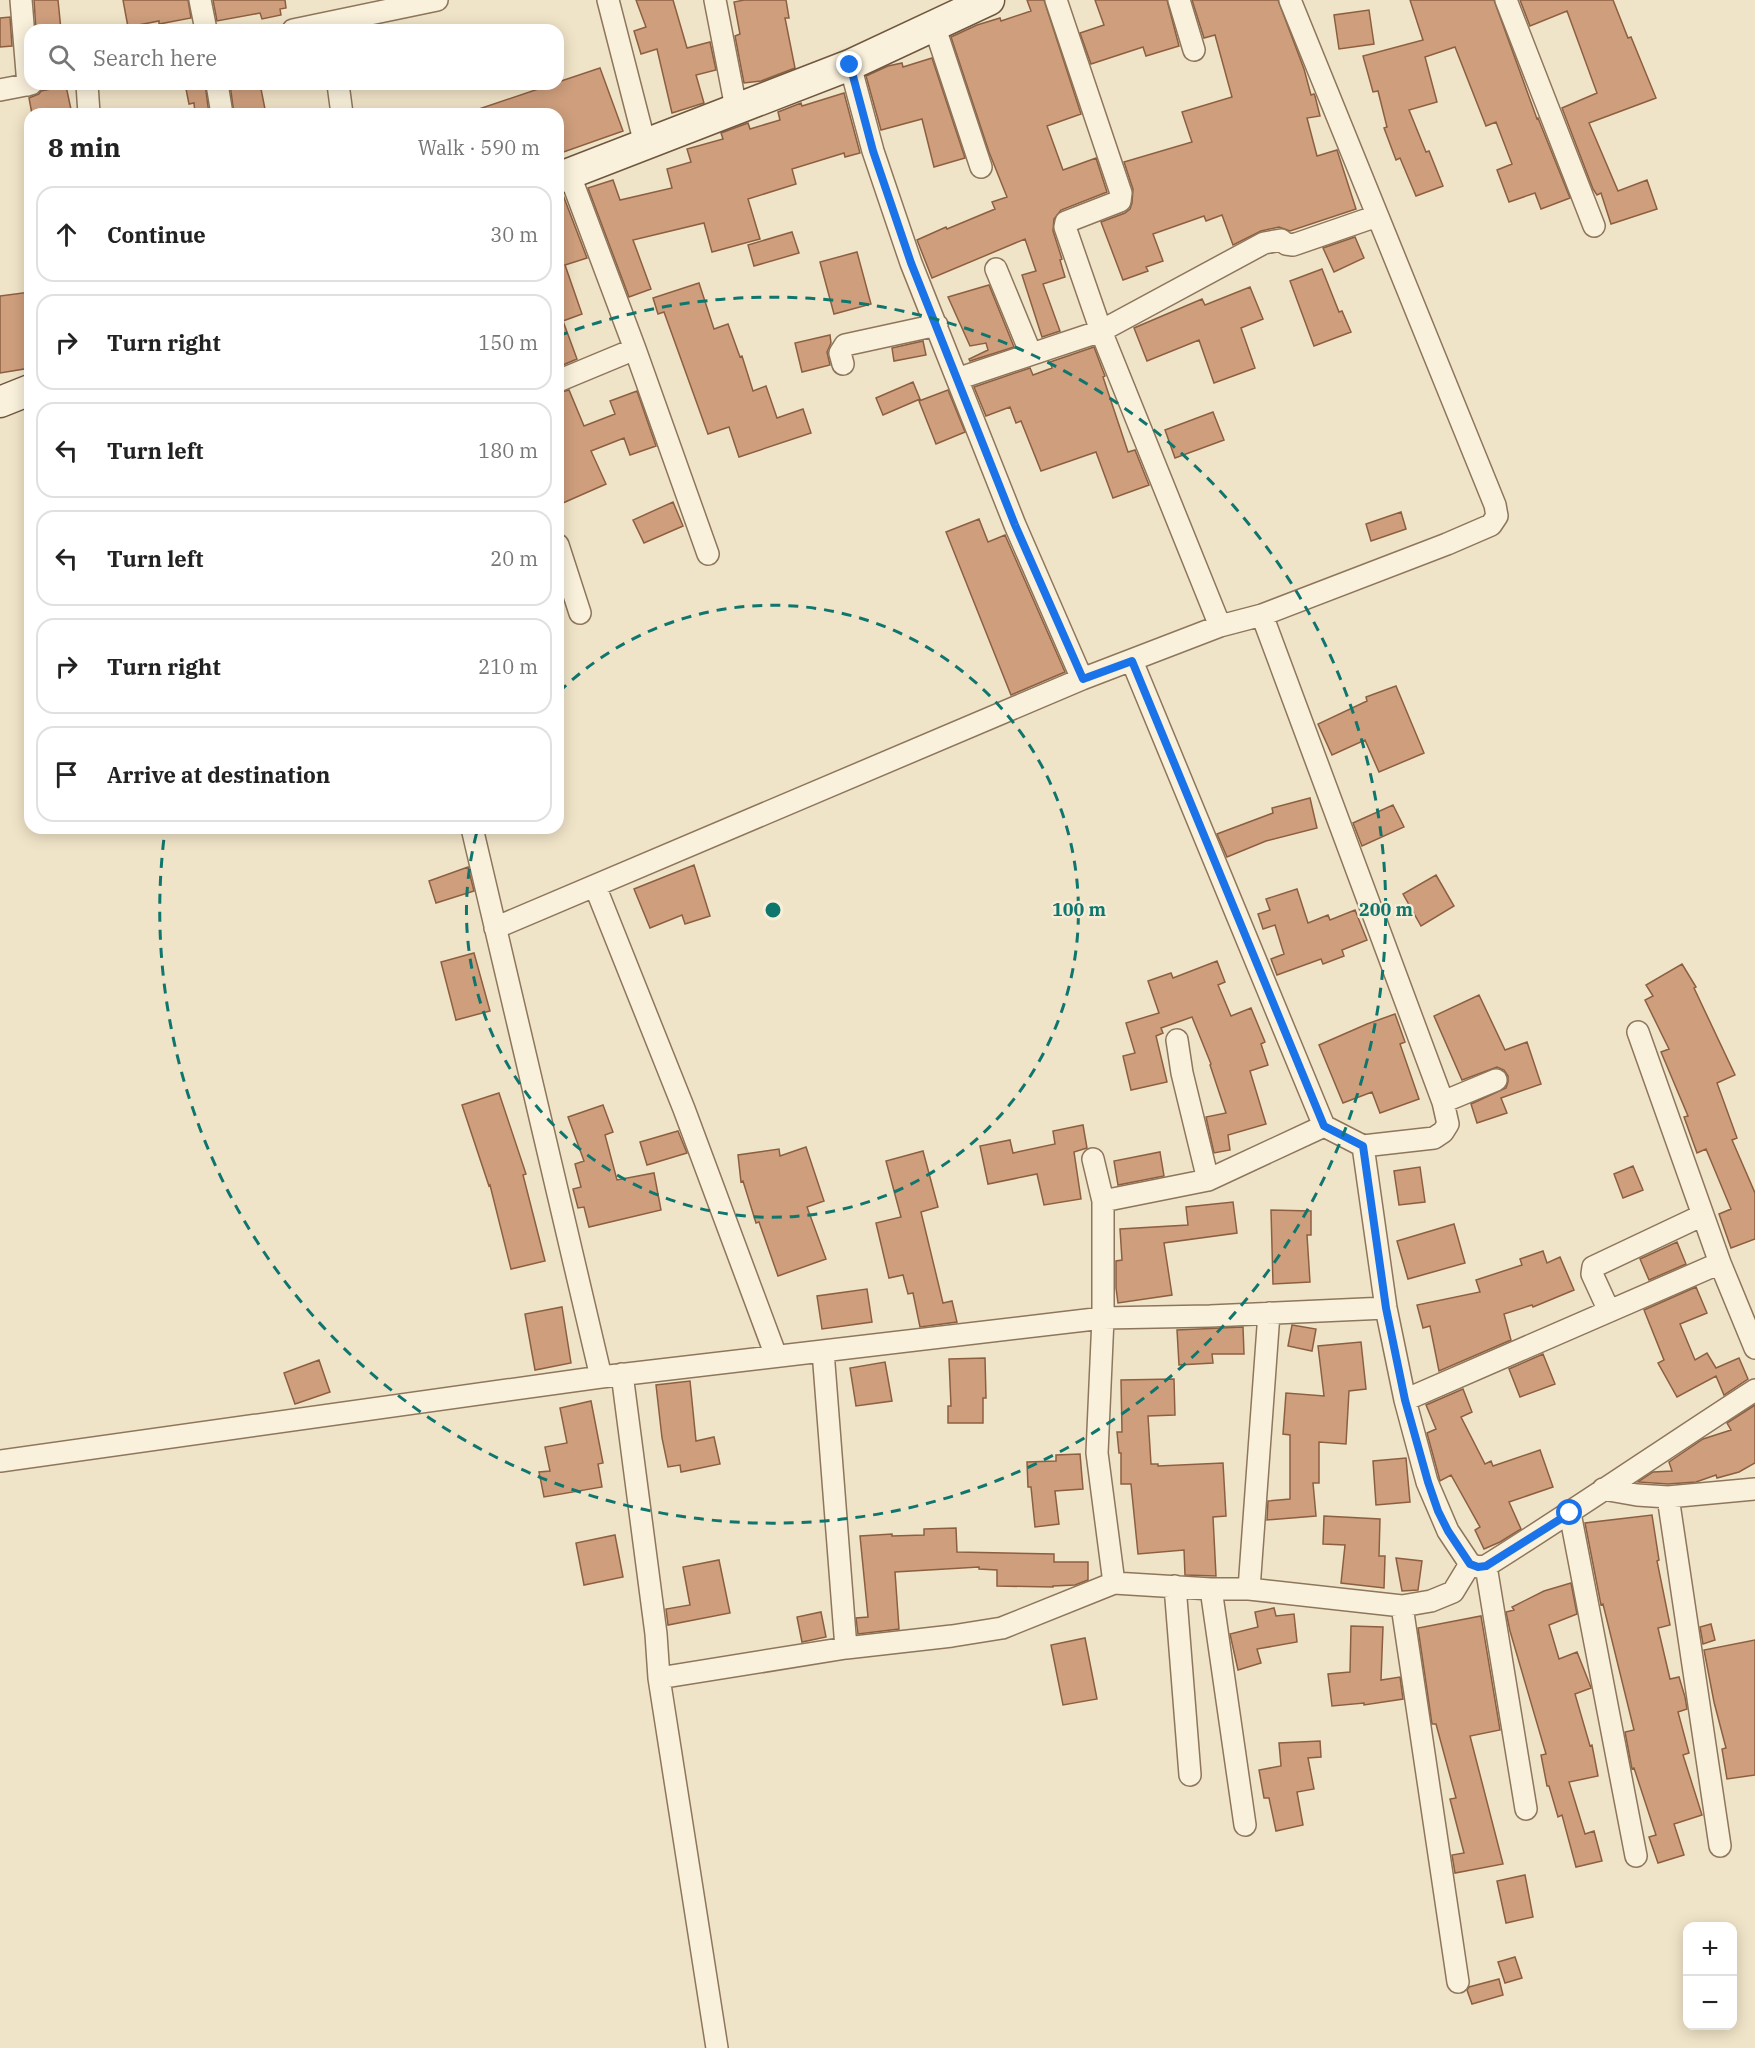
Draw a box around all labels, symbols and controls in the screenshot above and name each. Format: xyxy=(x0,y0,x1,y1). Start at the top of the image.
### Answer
search box xyxy=(24,24,564,90)
icon: search xyxy=(45,41,78,74)
text: Search here xyxy=(93,43,217,72)
route end xyxy=(836,51,862,77)
text: 8 min xyxy=(48,130,121,164)
text: Walk · 590 m xyxy=(418,134,540,161)
icon: ahead xyxy=(50,218,83,251)
text: Continue xyxy=(107,220,206,249)
text: 30 m xyxy=(490,221,538,248)
icon: right xyxy=(50,326,83,359)
text: Turn right xyxy=(107,328,221,357)
text: 150 m xyxy=(478,329,538,356)
icon: left xyxy=(50,434,83,467)
text: Turn left xyxy=(107,436,203,465)
text: 180 m xyxy=(478,437,538,464)
icon: left xyxy=(50,542,83,575)
text: Turn left xyxy=(107,544,203,573)
text: 20 m xyxy=(490,545,538,572)
icon: right xyxy=(50,650,83,683)
text: Turn right xyxy=(107,652,221,681)
text: 210 m xyxy=(478,653,538,680)
icon: arrive xyxy=(50,758,83,791)
text: Arrive at destination xyxy=(107,760,330,789)
text: 100 m xyxy=(1052,898,1107,921)
text: 200 m xyxy=(1359,898,1414,921)
centre of rings xyxy=(763,900,783,920)
route start xyxy=(1556,1499,1582,1525)
map controls xyxy=(1683,1922,1737,2030)
button: + xyxy=(1683,1922,1737,1976)
button: − xyxy=(1683,1976,1737,2030)

